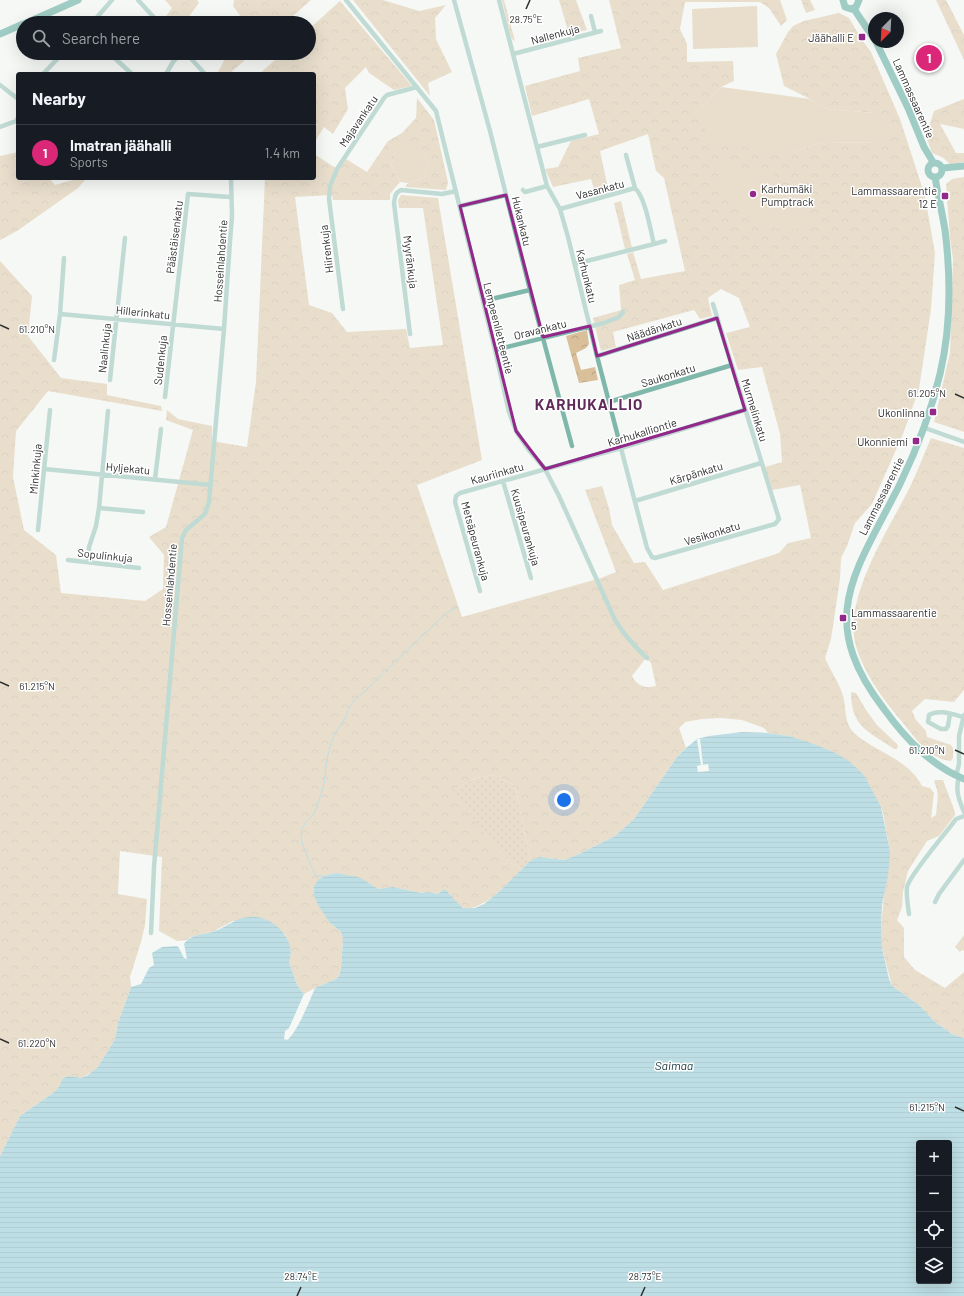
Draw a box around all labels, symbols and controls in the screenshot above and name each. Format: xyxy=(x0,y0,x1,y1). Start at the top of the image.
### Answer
north arrow xyxy=(868,12,904,48)
text: 28.75°E xyxy=(509,13,543,25)
search box xyxy=(16,16,316,60)
street label: Nallenkuja xyxy=(529,21,581,47)
icon: search xyxy=(30,27,52,49)
text: Search here xyxy=(62,29,140,47)
place label: Jäähalli E xyxy=(808,31,854,44)
marker: Jäähalli E xyxy=(857,32,867,42)
pin: 1 xyxy=(916,43,942,73)
street label: Lammassaarentie xyxy=(891,56,937,140)
text: Nearby xyxy=(32,88,86,108)
street label: Majavankatu xyxy=(336,93,380,149)
text: Imatran jäähalli xyxy=(70,136,172,154)
text: 1 xyxy=(43,145,47,161)
text: 1.4 km xyxy=(265,145,300,161)
text: Sports xyxy=(70,154,108,170)
street label: Vasankatu xyxy=(575,176,626,202)
place label: Karhumäki Pumptrack xyxy=(761,182,814,208)
place label: Lammassaarentie 12 E xyxy=(851,184,937,210)
marker: Karhumäki Pumptrack xyxy=(748,189,758,199)
marker: Lammassaarentie 12 E xyxy=(940,191,950,201)
street label: Hukankatu xyxy=(510,195,534,247)
street label: Päästäisenkatu xyxy=(163,200,185,274)
street label: Hosseinlahdentie xyxy=(211,219,229,303)
street label: Hiirenkuja xyxy=(317,224,335,274)
street label: Myyränkuja xyxy=(401,235,421,289)
street label: Karhunkatu xyxy=(574,248,600,304)
street label: Lempeenlietteentie xyxy=(481,281,517,375)
street label: Hillerinkatu xyxy=(115,303,171,321)
street label: Näädänkatu xyxy=(625,314,683,344)
street label: Oravankatu xyxy=(512,316,568,342)
text: 61.210°N xyxy=(19,323,55,335)
street label: Naalinkuja xyxy=(95,323,113,373)
street label: Sudenkuja xyxy=(151,335,169,385)
street label: Saukonkatu xyxy=(639,361,697,389)
street label: Murmelinkatu xyxy=(739,377,771,443)
text: 61.205°N xyxy=(908,387,946,399)
district label: KARHUKALLIO xyxy=(535,395,643,413)
place label: Ukonlinna xyxy=(878,406,925,419)
marker: Ukonlinna xyxy=(928,407,938,417)
street label: Karhukalliontie xyxy=(606,415,678,449)
place label: Ukonniemi xyxy=(857,435,908,448)
marker: Ukonniemi xyxy=(911,436,921,446)
street label: Minkinkuja xyxy=(26,443,44,495)
street label: Lammassaarentie xyxy=(856,455,906,537)
street label: Kauriinkatu xyxy=(469,459,525,487)
street label: Kärpänkatu xyxy=(668,459,724,487)
street label: Hyljekatu xyxy=(105,460,151,476)
street label: Kuusipeurankuja xyxy=(509,487,543,567)
street label: Metsäpeurankuja xyxy=(459,500,493,582)
street label: Vesikonkatu xyxy=(682,518,742,548)
street label: Hosseinlahdentie xyxy=(159,543,179,627)
street label: Sopulinkuja xyxy=(77,546,133,564)
place label: Lammassaarentie 5 xyxy=(851,606,937,632)
marker: Lammassaarentie 5 xyxy=(838,613,848,623)
text: 61.215°N xyxy=(19,680,55,692)
text: 61.210°N xyxy=(909,744,945,756)
your location xyxy=(554,790,574,810)
text: 61.220°N xyxy=(18,1037,56,1049)
water label: Saimaa xyxy=(655,1058,693,1072)
text: 61.215°N xyxy=(909,1101,945,1113)
map controls xyxy=(916,1140,952,1284)
button: + xyxy=(916,1140,952,1176)
button: − xyxy=(916,1176,952,1212)
button: locate xyxy=(916,1212,952,1248)
button: layers xyxy=(916,1248,952,1284)
text: 28.74°E xyxy=(284,1270,318,1282)
text: 28.73°E xyxy=(628,1270,662,1282)

